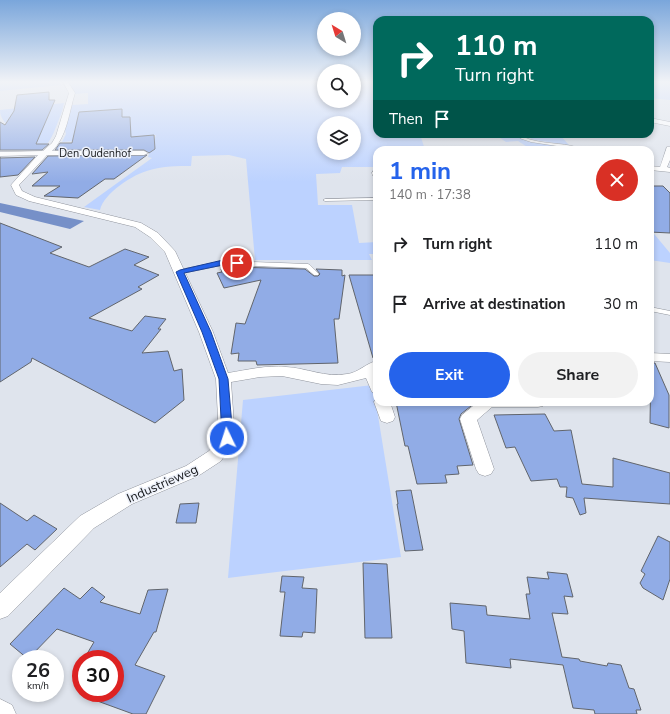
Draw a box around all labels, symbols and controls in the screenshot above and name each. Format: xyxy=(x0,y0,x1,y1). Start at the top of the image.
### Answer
north arrow xyxy=(317,12,361,56)
map controls xyxy=(317,12,361,160)
text: 110 m xyxy=(455,27,538,65)
icon: right xyxy=(389,32,441,84)
text: Turn right xyxy=(455,63,534,87)
button: search xyxy=(317,64,361,108)
icon: arrive xyxy=(431,108,453,130)
text: Then xyxy=(389,109,423,129)
button: layers xyxy=(317,116,361,160)
street label: Den Oudenhof xyxy=(59,146,131,161)
text: 1 min xyxy=(389,155,451,187)
button: close xyxy=(596,159,638,201)
text: 140 m · 17:38 xyxy=(389,186,471,204)
icon: right xyxy=(389,233,411,255)
text: Turn right xyxy=(423,234,492,254)
text: 110 m xyxy=(594,234,638,254)
pin xyxy=(220,246,254,280)
icon: arrive xyxy=(226,252,248,274)
icon: arrive xyxy=(389,293,411,315)
text: Arrive at destination xyxy=(423,294,566,314)
text: 30 m xyxy=(603,294,638,314)
button: Exit xyxy=(389,352,510,398)
button: Share xyxy=(518,352,638,398)
position arrow xyxy=(206,417,248,459)
street label: Industrieweg xyxy=(124,460,201,508)
speed limit sign: 30 xyxy=(72,650,124,702)
text: 26 xyxy=(26,657,50,684)
text: km/h xyxy=(27,679,49,693)

